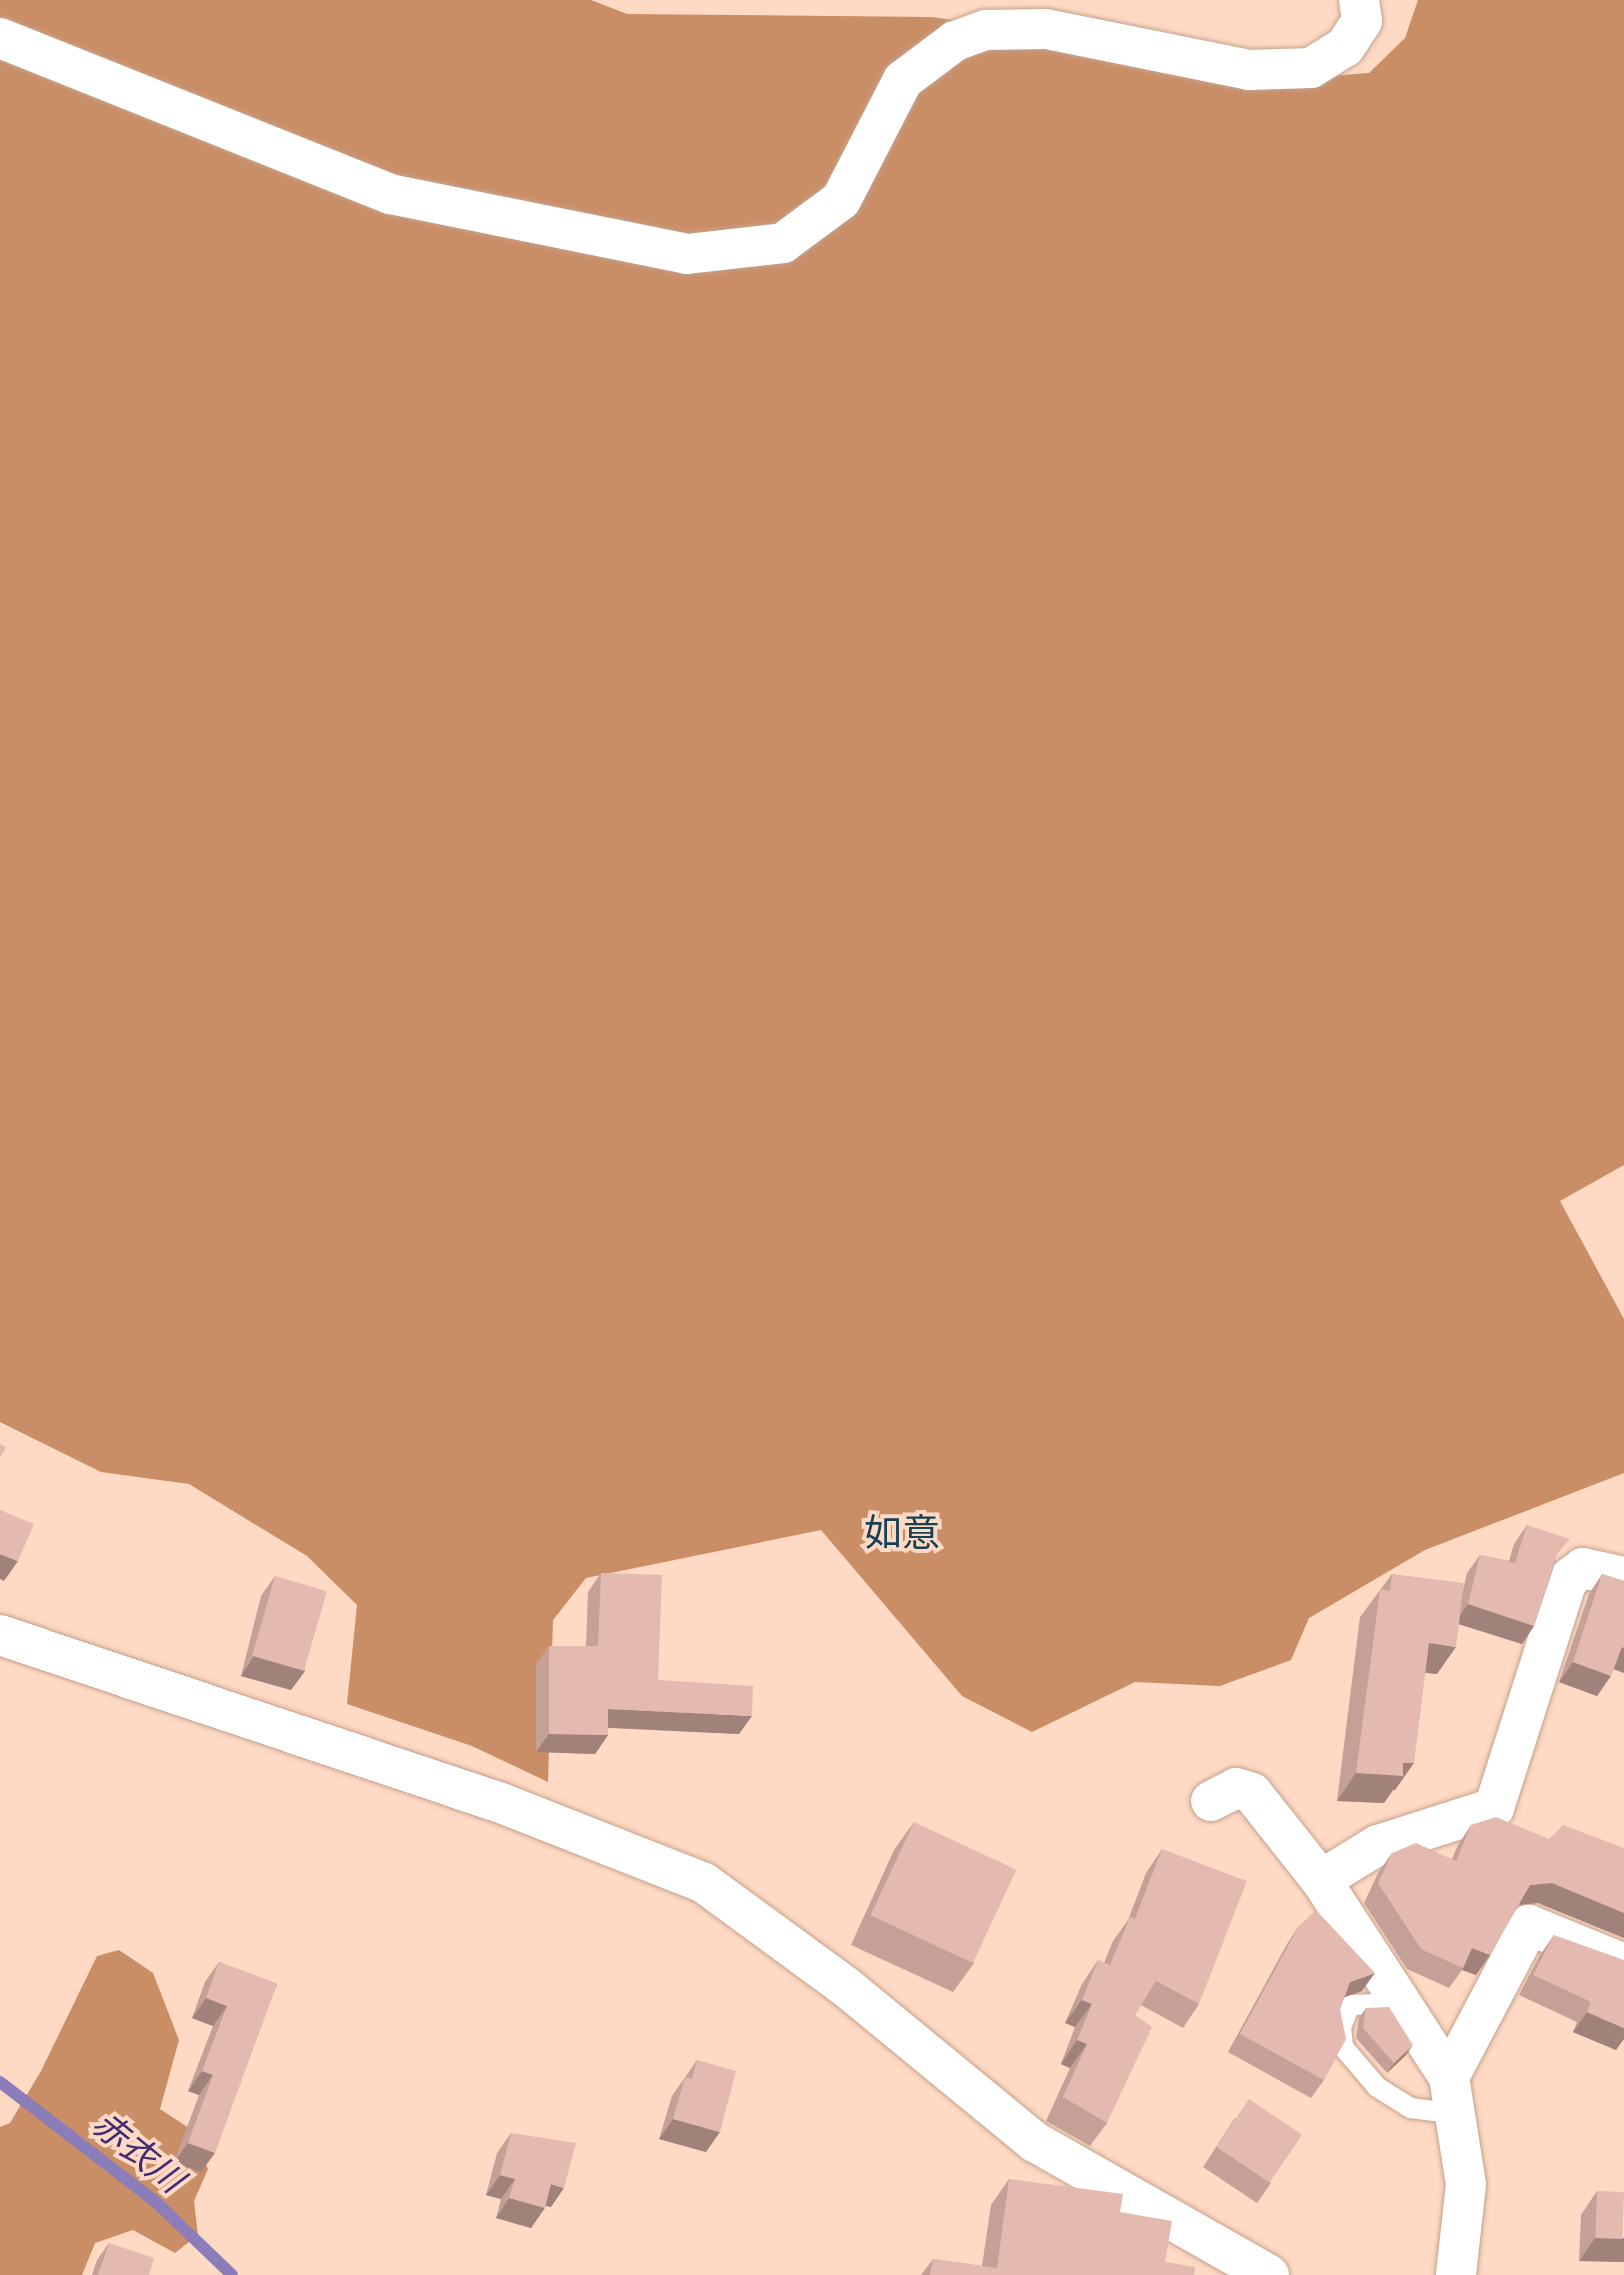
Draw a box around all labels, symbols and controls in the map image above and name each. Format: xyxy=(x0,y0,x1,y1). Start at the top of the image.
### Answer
district label: 如意 xyxy=(864,1511,940,1557)
water label: 赤衣川 xyxy=(84,2103,192,2201)

